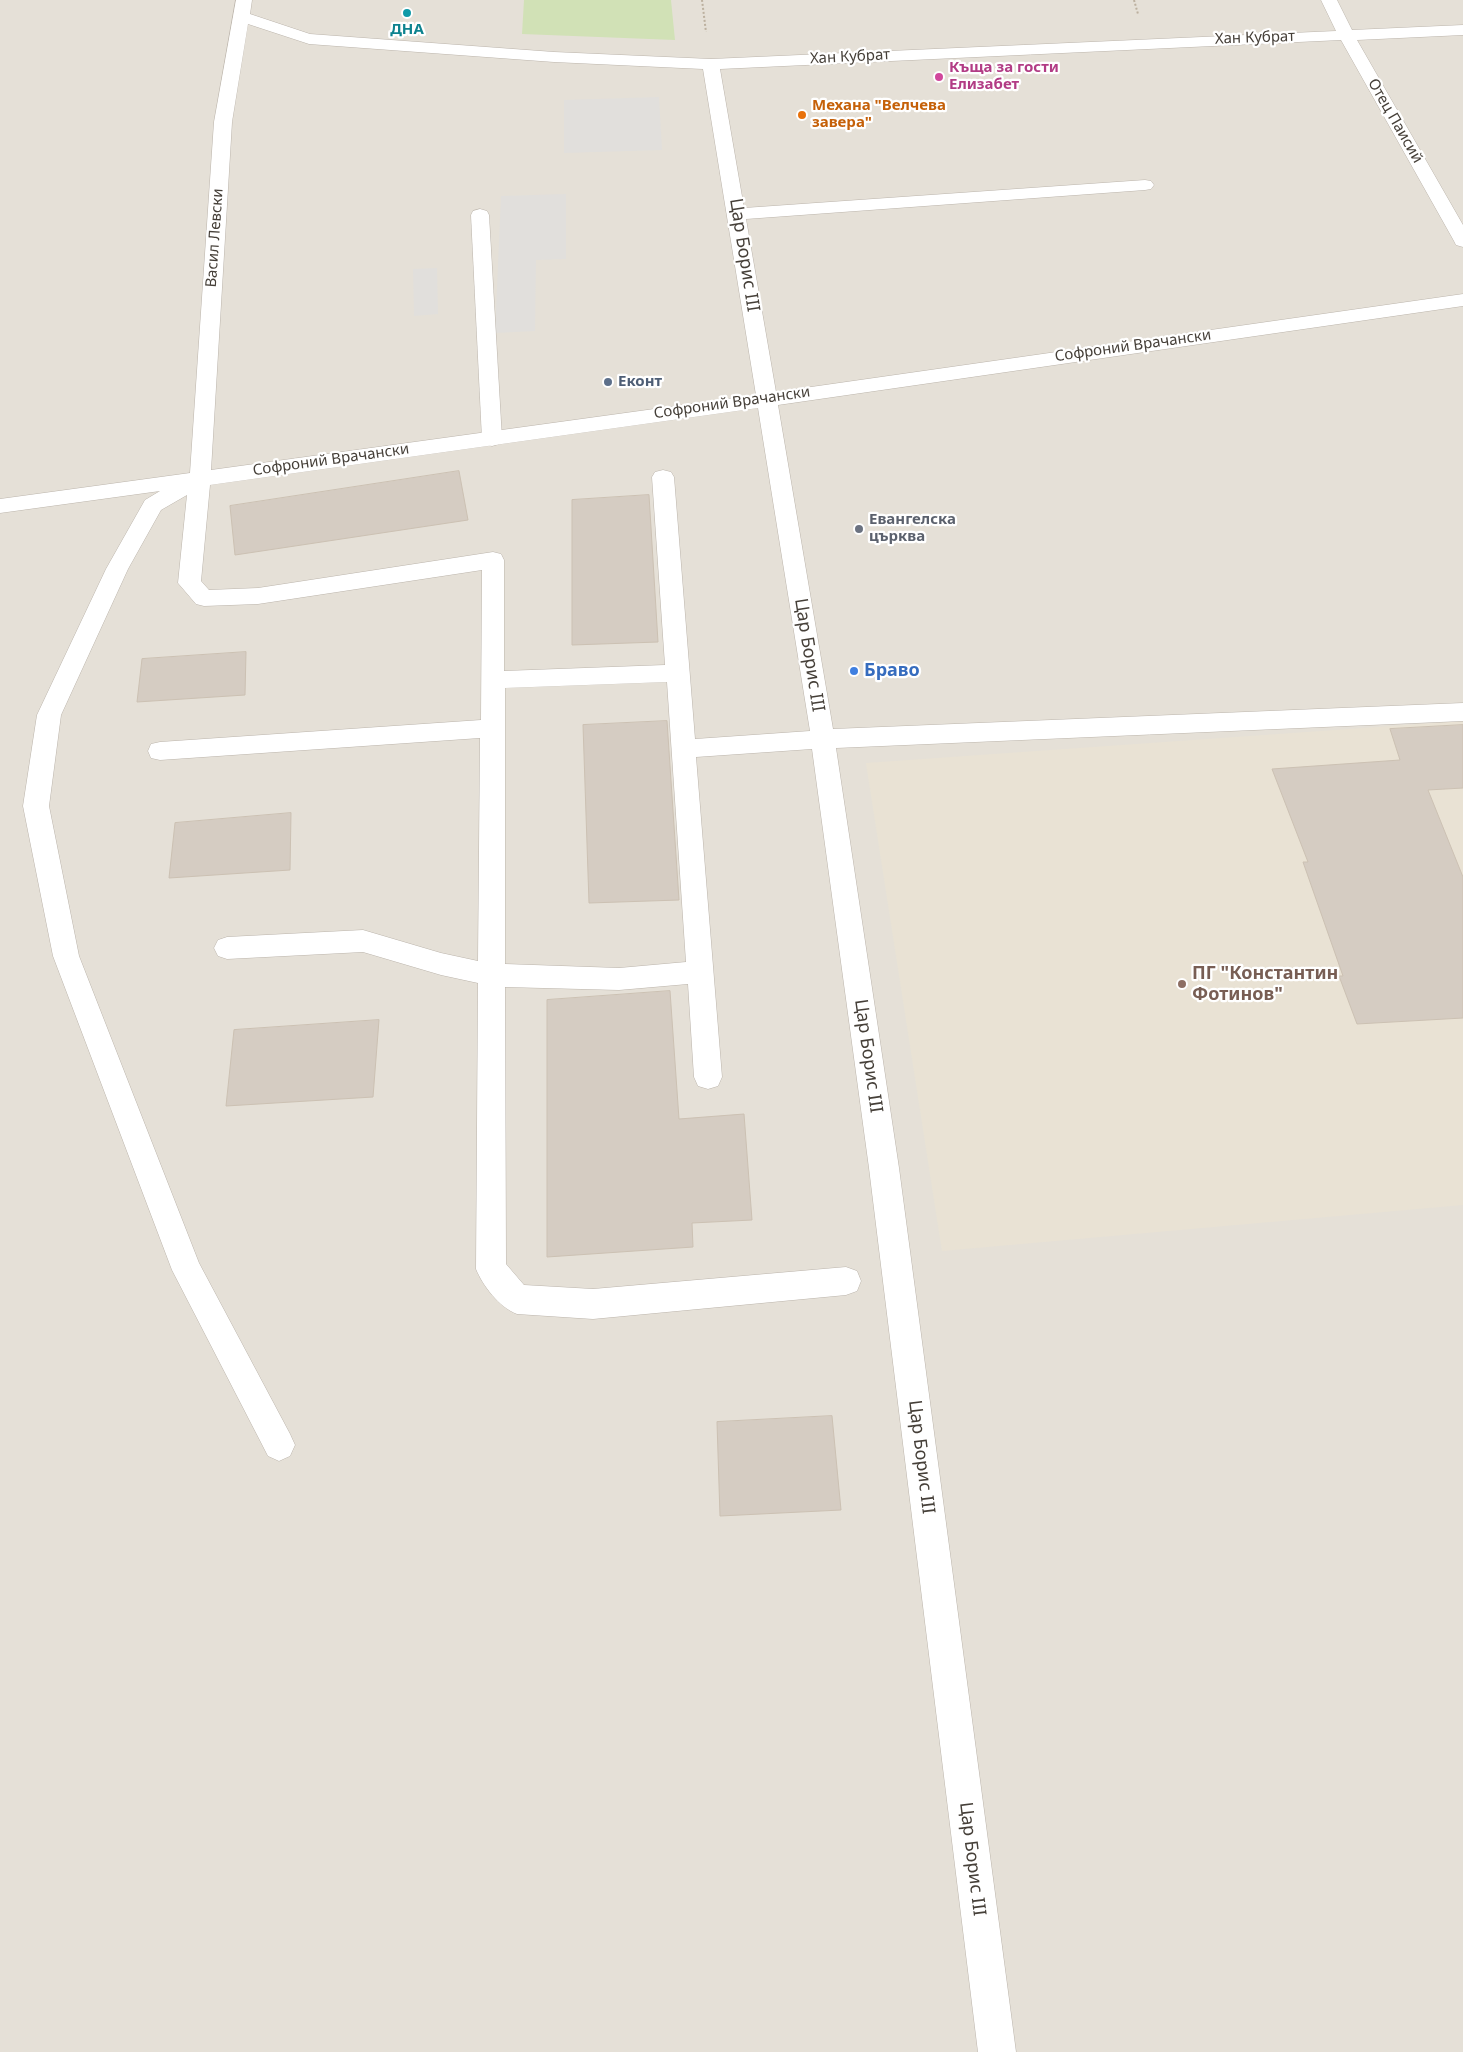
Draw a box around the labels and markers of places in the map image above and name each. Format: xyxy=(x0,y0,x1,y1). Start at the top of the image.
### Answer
marker: ДНА xyxy=(401,7,413,19)
place label: ДНА xyxy=(390,21,424,39)
place label: Къща за гости Елизабет xyxy=(949,59,1059,94)
marker: Къща за гости Елизабет xyxy=(933,71,945,83)
place label: Механа "Велчева завера" xyxy=(812,97,946,132)
marker: Механа "Велчева завера" xyxy=(796,109,808,121)
place label: Еконт xyxy=(618,373,662,391)
marker: Еконт xyxy=(602,376,614,388)
place label: Евангелска църква xyxy=(869,511,956,546)
marker: Евангелска църква xyxy=(853,523,865,535)
place label: Браво xyxy=(864,660,920,682)
marker: Браво xyxy=(848,665,860,677)
place label: ПГ "Константин Фотинов" xyxy=(1192,963,1338,1006)
marker: ПГ "Константин Фотинов" xyxy=(1176,978,1188,990)

